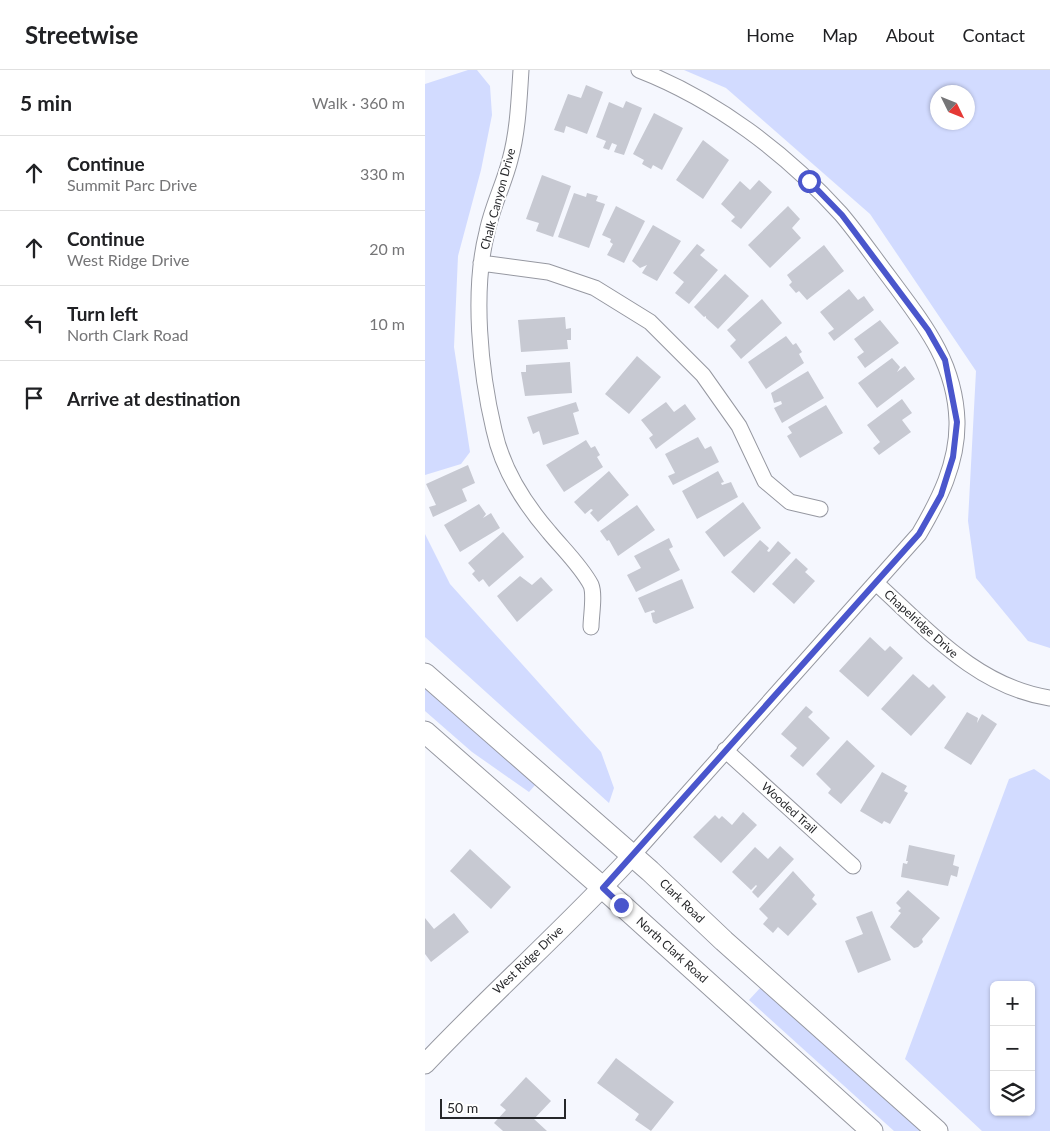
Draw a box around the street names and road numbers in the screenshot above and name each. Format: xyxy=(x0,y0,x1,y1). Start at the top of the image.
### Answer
street label: Chalk Canyon Drive xyxy=(477,147,518,251)
street label: Chapelridge Drive xyxy=(881,586,962,661)
street label: Wooded Trail xyxy=(758,779,820,836)
street label: Clark Road xyxy=(657,875,708,926)
street label: North Clark Road xyxy=(633,914,711,986)
street label: West Ridge Drive xyxy=(489,922,566,997)

